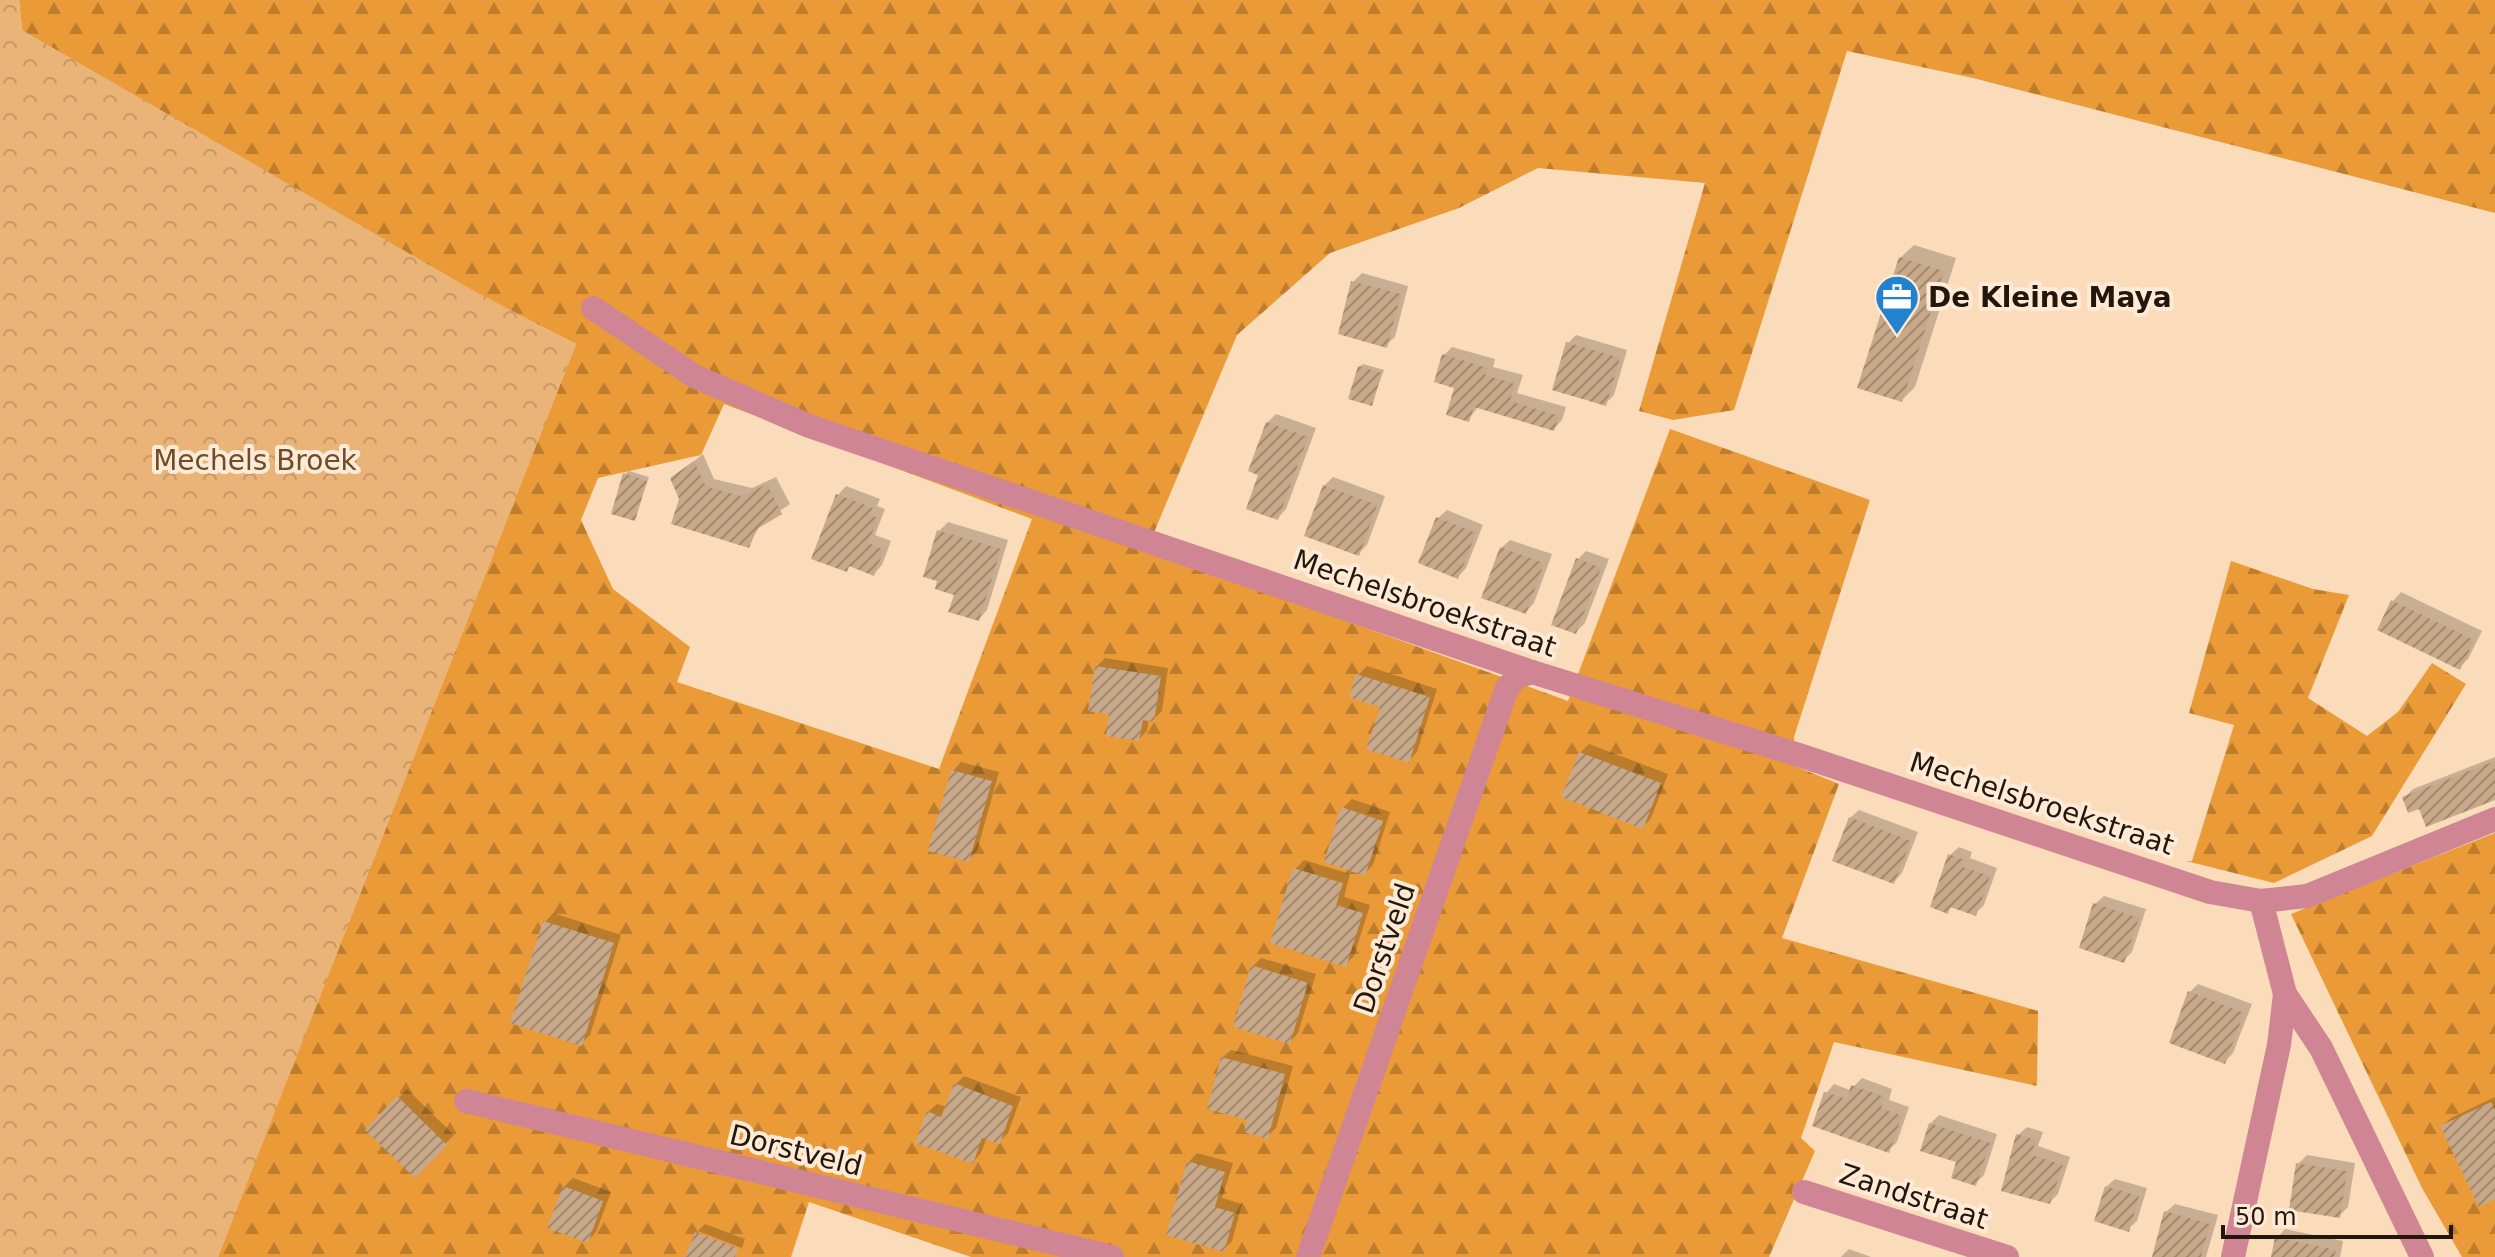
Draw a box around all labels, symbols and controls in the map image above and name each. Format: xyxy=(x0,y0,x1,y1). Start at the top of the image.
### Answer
office icon: De Kleine Maya xyxy=(1873,273,1921,336)
place label: De Kleine Maya xyxy=(1928,281,2172,314)
park label: Mechels Broek xyxy=(153,444,358,477)
street label: Mechelsbroekstraat xyxy=(1289,543,1561,664)
street label: Mechelsbroekstraat xyxy=(1906,745,2178,862)
street label: Dorstveld xyxy=(1347,879,1422,1017)
street label: Dorstveld xyxy=(726,1118,865,1183)
street label: Zandstraat xyxy=(1835,1157,1992,1236)
scale bar xyxy=(2223,1189,2451,1239)
text: 50 m xyxy=(2235,1203,2297,1231)

